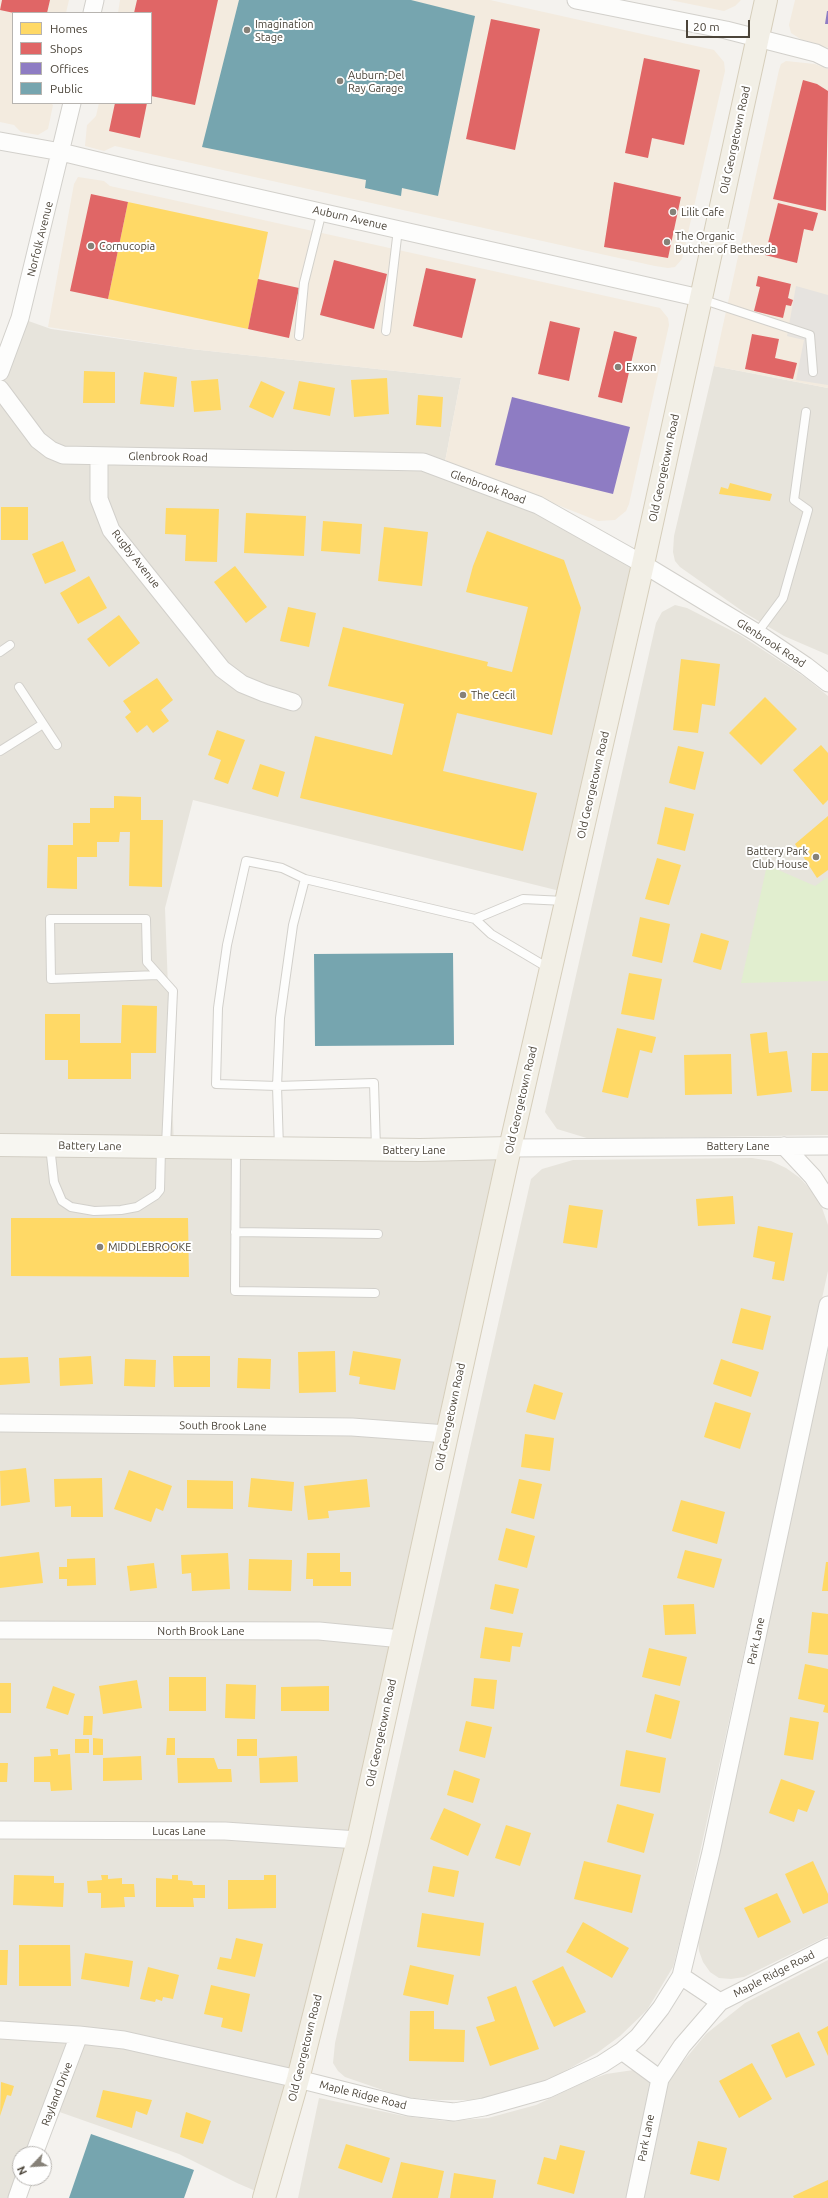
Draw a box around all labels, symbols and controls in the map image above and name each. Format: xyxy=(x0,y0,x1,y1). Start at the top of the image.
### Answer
legend xyxy=(12,12,152,104)
scale bar xyxy=(688,12,752,38)
place label: Imagination Stage xyxy=(255,17,314,43)
text: 20 m xyxy=(693,20,720,33)
text: Homes xyxy=(50,22,88,35)
marker: Imagination Stage xyxy=(242,25,252,35)
text: Shops xyxy=(50,42,82,55)
text: Offices xyxy=(50,62,89,75)
place label: Auburn-Del Ray Garage xyxy=(348,68,404,94)
marker: Auburn-Del Ray Garage xyxy=(335,76,345,86)
text: Public xyxy=(50,82,83,95)
street label: Old Georgetown Road xyxy=(717,85,753,195)
street label: Norfolk Avenue xyxy=(24,200,56,278)
street label: Auburn Avenue xyxy=(311,203,389,233)
place label: Lilit Cafe xyxy=(681,205,724,219)
marker: Lilit Cafe xyxy=(668,207,678,217)
place label: The Organic Butcher of Bethesda xyxy=(675,229,776,255)
marker: The Organic Butcher of Bethesda xyxy=(662,237,672,247)
place label: Cornucopia xyxy=(99,239,155,253)
marker: Cornucopia xyxy=(86,241,96,251)
place label: Exxon xyxy=(626,360,656,374)
marker: Exxon xyxy=(613,362,623,372)
street label: Old Georgetown Road xyxy=(646,413,682,523)
street label: Glenbrook Road xyxy=(128,450,208,464)
street label: Glenbrook Road xyxy=(448,467,528,507)
street label: Rugby Avenue xyxy=(109,527,163,591)
street label: Glenbrook Road xyxy=(734,616,808,670)
place label: The Cecil xyxy=(471,688,515,702)
marker: The Cecil xyxy=(458,690,468,700)
street label: Old Georgetown Road xyxy=(574,730,612,840)
place label: Battery Park Club House xyxy=(747,844,808,870)
marker: Battery Park Club House xyxy=(811,852,821,862)
street label: Old Georgetown Road xyxy=(502,1045,540,1155)
street label: Battery Lane xyxy=(58,1139,122,1153)
street label: Battery Lane xyxy=(706,1139,770,1153)
street label: Battery Lane xyxy=(382,1143,446,1157)
place label: MIDDLEBROOKE xyxy=(108,1240,191,1254)
marker: MIDDLEBROOKE xyxy=(95,1242,105,1252)
street label: Old Georgetown Road xyxy=(432,1362,468,1472)
street label: South Brook Lane xyxy=(179,1419,267,1433)
street label: Park Lane xyxy=(745,1616,767,1666)
street label: North Brook Lane xyxy=(157,1624,245,1638)
street label: Old Georgetown Road xyxy=(363,1678,399,1788)
street label: Lucas Lane xyxy=(152,1824,206,1838)
street label: Maple Ridge Road xyxy=(731,1948,817,2000)
street label: Old Georgetown Road xyxy=(285,1993,325,2103)
street label: Rayland Drive xyxy=(39,2060,75,2128)
street label: Maple Ridge Road xyxy=(318,2078,408,2112)
street label: Park Lane xyxy=(635,2113,657,2163)
north arrow xyxy=(12,2146,52,2186)
text: N xyxy=(15,2164,29,2177)

